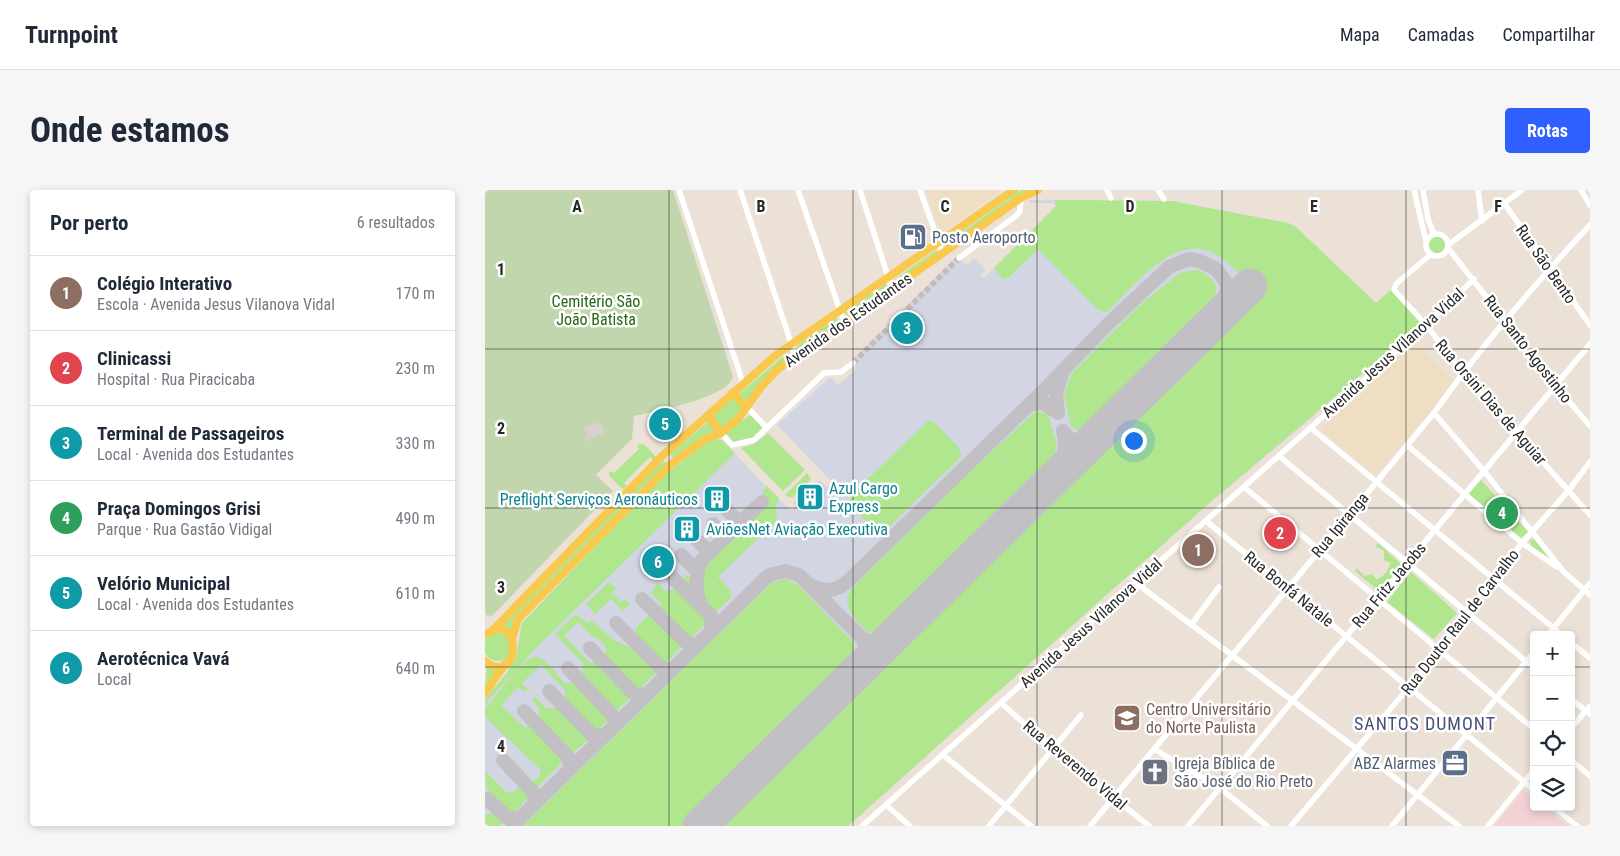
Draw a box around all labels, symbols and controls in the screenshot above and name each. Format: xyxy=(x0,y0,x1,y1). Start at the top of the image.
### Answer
text: Turnpoint xyxy=(25,21,118,49)
text: Mapa xyxy=(1340,24,1380,45)
text: Camadas xyxy=(1408,24,1474,45)
text: Compartilhar xyxy=(1502,24,1595,45)
button: Rotas xyxy=(1505,108,1590,153)
text: Onde estamos xyxy=(30,110,230,151)
text: A xyxy=(572,197,582,216)
text: B xyxy=(757,197,766,216)
text: C xyxy=(940,197,950,216)
text: D xyxy=(1125,197,1135,216)
text: E xyxy=(1310,197,1318,216)
text: F xyxy=(1494,197,1502,216)
text: Por perto xyxy=(50,211,129,235)
text: 6 resultados xyxy=(357,213,435,232)
street label: Rua São Bento xyxy=(1512,221,1580,307)
fuel station icon: Posto Aeroporto xyxy=(898,222,928,252)
place label: Posto Aeroporto xyxy=(932,228,1036,247)
text: 1 xyxy=(497,260,505,279)
street label: Avenida dos Estudantes xyxy=(781,269,915,371)
text: Colégio Interativo xyxy=(97,272,232,295)
text: 1 xyxy=(62,284,70,303)
text: 170 m xyxy=(396,284,435,303)
street label: Avenida Jesus Vilanova Vidal xyxy=(1318,284,1468,422)
street label: Rua Santo Agostinho xyxy=(1480,291,1576,407)
park label: Cemitério São João Batista xyxy=(552,292,640,329)
text: Escola · Avenida Jesus Vilanova Vidal xyxy=(97,295,335,314)
pin: 3 xyxy=(891,309,923,347)
street label: Rua Orsini Dias de Aguiar xyxy=(1431,335,1551,469)
text: Clinicassi xyxy=(97,347,171,370)
text: 2 xyxy=(62,359,70,378)
text: 230 m xyxy=(396,359,435,378)
text: Hospital · Rua Piracicaba xyxy=(97,370,255,389)
pin: 5 xyxy=(649,405,681,443)
text: 2 xyxy=(497,419,505,438)
text: Terminal de Passageiros xyxy=(97,422,284,445)
your location xyxy=(1121,428,1147,454)
text: 3 xyxy=(62,434,70,453)
text: 330 m xyxy=(396,434,435,453)
text: Local · Avenida dos Estudantes xyxy=(97,445,294,464)
place label: Azul Cargo Express xyxy=(829,479,898,516)
building icon: Azul Cargo Express xyxy=(795,482,825,512)
building icon: Preflight Serviços Aeronáuticos xyxy=(702,484,732,514)
street label: Rua Ipiranga xyxy=(1307,489,1373,561)
place label: Preflight Serviços Aeronáuticos xyxy=(500,490,698,509)
pin: 4 xyxy=(1486,494,1518,532)
text: Praça Domingos Grisi xyxy=(97,497,261,520)
text: 4 xyxy=(62,509,70,528)
text: 490 m xyxy=(396,509,435,528)
building icon: AviõesNet Aviação Executiva xyxy=(672,514,702,544)
pin: 2 xyxy=(1264,514,1296,552)
text: Parque · Rua Gastão Vidigal xyxy=(97,520,272,539)
place label: AviõesNet Aviação Executiva xyxy=(706,520,888,539)
pin: 1 xyxy=(1182,531,1214,569)
street label: Rua Fritz Jacobs xyxy=(1348,539,1430,631)
pin: 6 xyxy=(642,543,674,581)
street label: Rua Doutor Raul de Carvalho xyxy=(1397,545,1523,699)
street label: Rua Bonfá Natale xyxy=(1240,547,1338,631)
street label: Avenida Jesus Vilanova Vidal xyxy=(1016,554,1166,692)
text: Velório Municipal xyxy=(97,572,230,595)
text: 3 xyxy=(497,578,505,597)
text: 5 xyxy=(62,584,70,603)
text: 610 m xyxy=(396,584,435,603)
text: Local · Avenida dos Estudantes xyxy=(97,595,294,614)
map controls xyxy=(1530,631,1575,811)
button: + xyxy=(1530,631,1575,676)
text: Aerotécnica Vavá xyxy=(97,647,229,670)
text: 6 xyxy=(62,659,70,678)
text: 640 m xyxy=(396,659,435,678)
text: Local xyxy=(97,670,131,689)
button: − xyxy=(1530,676,1575,721)
place label: Centro Universitário do Norte Paulista xyxy=(1146,700,1271,737)
school or university icon: Centro Universitário do Norte Paulista xyxy=(1112,703,1142,733)
district label: SANTOS DUMONT xyxy=(1354,713,1496,734)
street label: Rua Reverendo Vidal xyxy=(1019,716,1131,814)
button: locate xyxy=(1530,721,1575,766)
text: 4 xyxy=(497,737,505,756)
office icon: ABZ Alarmes xyxy=(1440,748,1470,778)
place label: Igreja Bíblica de São José do Rio Preto xyxy=(1174,754,1313,791)
place label: ABZ Alarmes xyxy=(1354,754,1436,773)
church icon: Igreja Bíblica de São José do Rio Preto xyxy=(1140,757,1170,787)
button: layers xyxy=(1530,766,1575,811)

